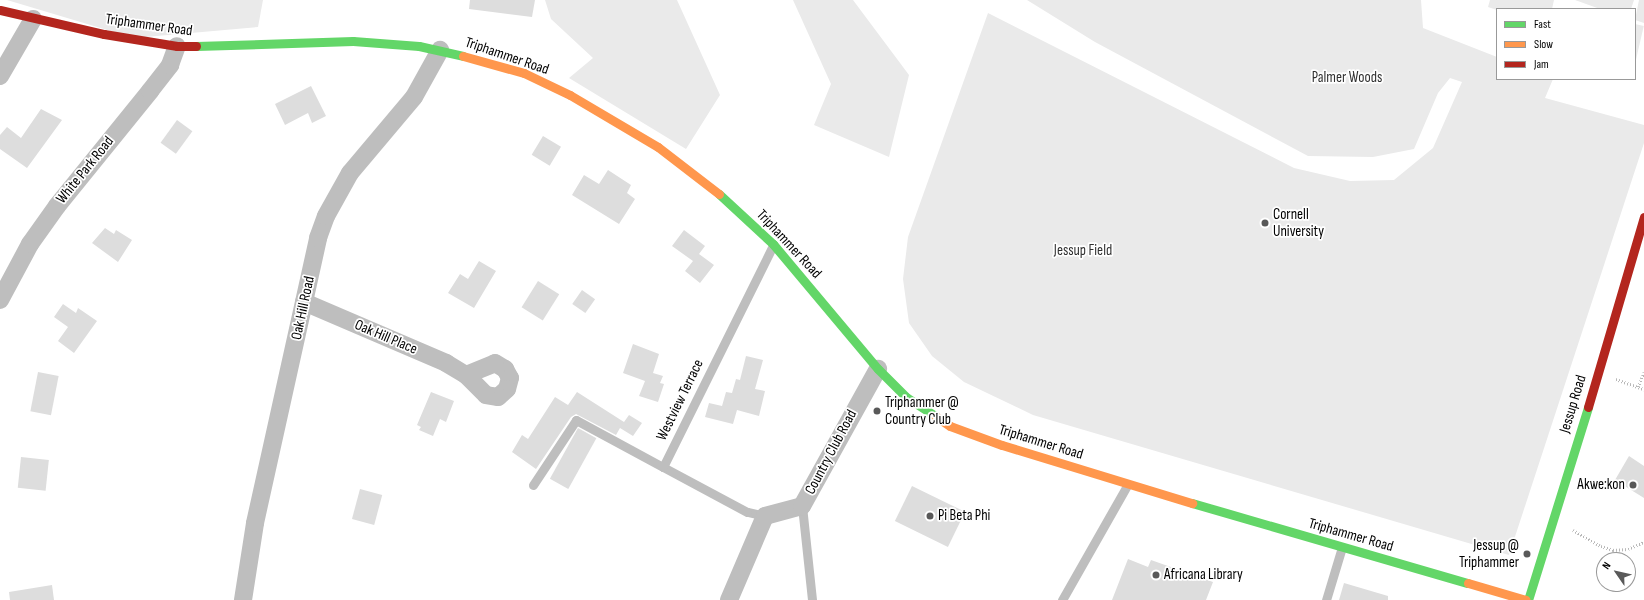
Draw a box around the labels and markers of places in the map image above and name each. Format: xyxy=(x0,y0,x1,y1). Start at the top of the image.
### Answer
place label: Cornell University xyxy=(1273,205,1324,240)
marker: Cornell University xyxy=(1260,218,1270,228)
place label: Triphammer @ Country Club xyxy=(885,393,959,428)
marker: Triphammer @ Country Club xyxy=(872,406,882,416)
place label: Akwe:kon xyxy=(1577,476,1625,494)
marker: Akwe:kon xyxy=(1628,480,1638,490)
place label: Pi Beta Phi xyxy=(938,507,990,525)
marker: Pi Beta Phi xyxy=(925,511,935,521)
place label: Jessup @ Triphammer xyxy=(1459,536,1519,571)
marker: Jessup @ Triphammer xyxy=(1522,549,1532,559)
place label: Africana Library xyxy=(1164,566,1243,584)
marker: Africana Library xyxy=(1151,570,1161,580)

